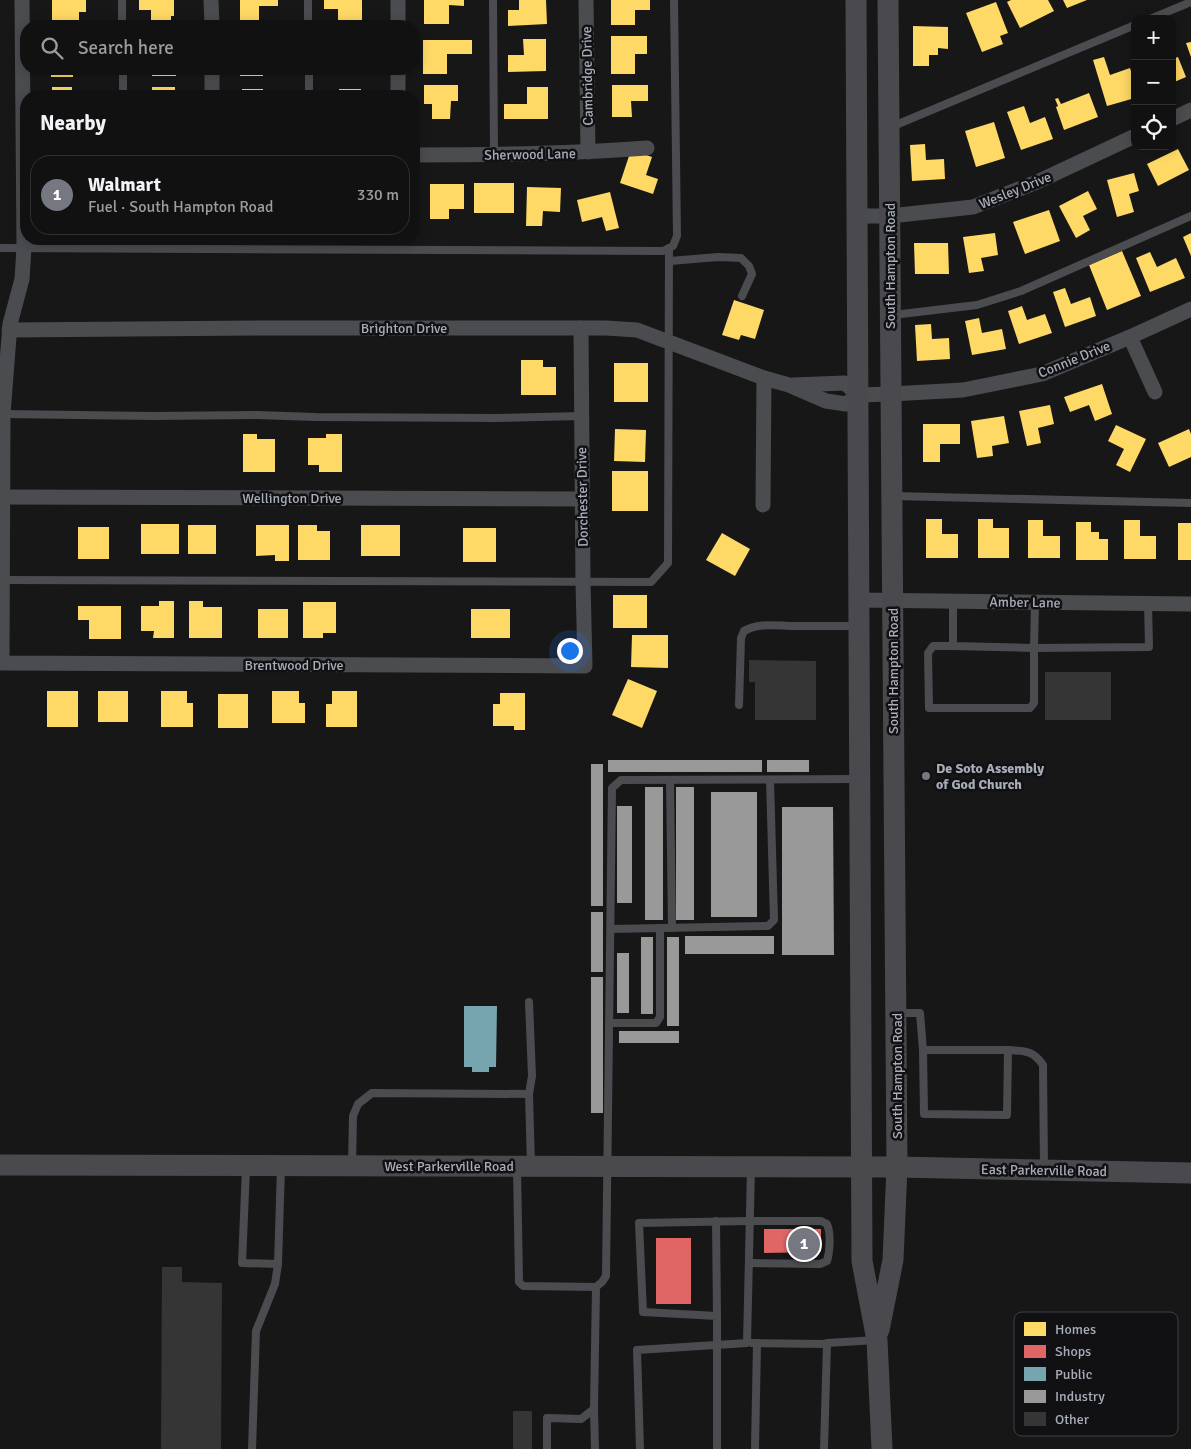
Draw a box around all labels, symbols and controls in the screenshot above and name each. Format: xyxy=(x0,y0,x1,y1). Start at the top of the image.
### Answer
map controls xyxy=(1131,15,1176,150)
button: + xyxy=(1131,15,1176,60)
search box xyxy=(20,20,420,75)
street label: Cambridge Drive xyxy=(578,26,597,126)
icon: search xyxy=(38,34,66,62)
text: Search here xyxy=(78,36,174,60)
button: − xyxy=(1131,60,1176,105)
button: locate xyxy=(1131,105,1176,150)
text: Nearby xyxy=(40,110,106,136)
street label: Sherwood Lane xyxy=(484,145,576,164)
street label: Wesley Drive xyxy=(977,168,1054,213)
text: Walmart xyxy=(88,173,161,197)
text: 1 xyxy=(53,185,61,205)
text: 330 m xyxy=(357,185,399,205)
text: Fuel · South Hampton Road xyxy=(88,197,273,217)
street label: South Hampton Road xyxy=(882,203,899,329)
street label: Brighton Drive xyxy=(361,320,447,337)
street label: Connie Drive xyxy=(1036,337,1113,382)
street label: Dorchester Drive xyxy=(573,447,592,547)
street label: Wellington Drive xyxy=(242,490,342,507)
street label: Amber Lane xyxy=(989,593,1061,612)
street label: South Hampton Road xyxy=(885,608,902,734)
your location xyxy=(557,638,583,664)
street label: Brentwood Drive xyxy=(244,657,344,674)
place label: De Soto Assembly of God Church xyxy=(936,760,1044,793)
marker: De Soto Assembly of God Church xyxy=(920,770,932,782)
street label: South Hampton Road xyxy=(889,1013,906,1139)
street label: West Parkerville Road xyxy=(384,1158,514,1175)
street label: East Parkerville Road xyxy=(981,1161,1107,1180)
pin: 1 xyxy=(788,1225,820,1263)
legend xyxy=(1014,1312,1178,1436)
text: Homes xyxy=(1055,1321,1096,1338)
text: Shops xyxy=(1055,1343,1091,1360)
text: Public xyxy=(1055,1366,1093,1383)
text: Industry xyxy=(1055,1388,1105,1405)
text: Other xyxy=(1055,1411,1090,1428)

